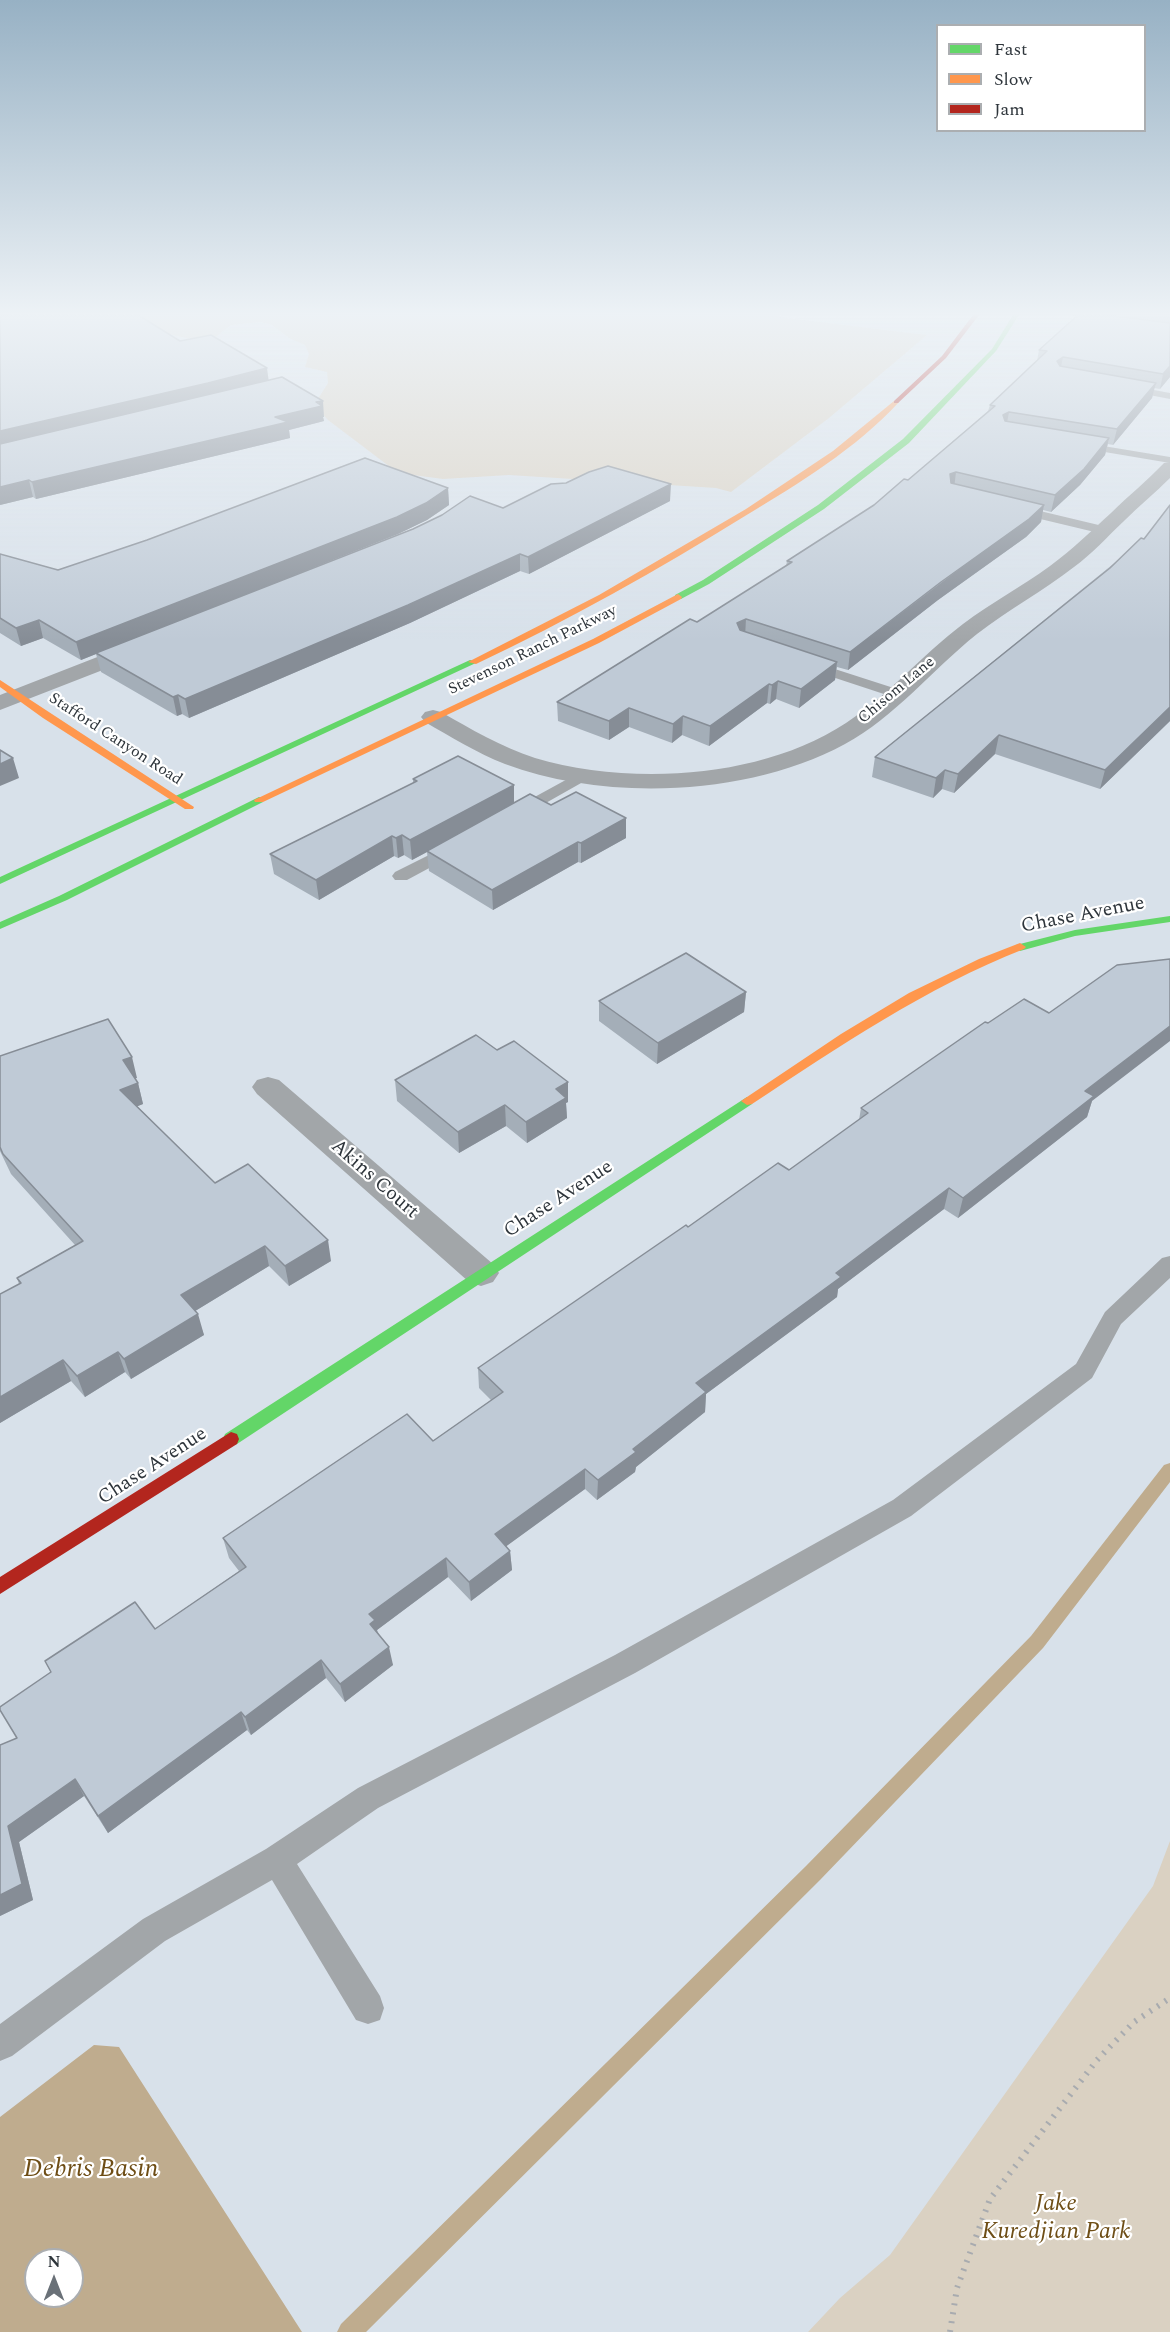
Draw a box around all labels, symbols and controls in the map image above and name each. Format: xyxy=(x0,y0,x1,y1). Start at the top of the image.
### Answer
legend xyxy=(936,24,1146,132)
text: Fast xyxy=(994,36,1027,63)
text: Slow xyxy=(994,66,1032,93)
text: Jam xyxy=(994,96,1025,123)
street label: Stevenson Ranch Parkway xyxy=(446,602,620,700)
street label: Chisom Lane xyxy=(855,653,939,729)
street label: Stafford Canyon Road xyxy=(45,690,185,790)
street label: Chase Avenue xyxy=(1019,892,1147,940)
street label: Akins Court xyxy=(325,1135,423,1225)
street label: Chase Avenue xyxy=(500,1156,618,1244)
street label: Chase Avenue xyxy=(94,1423,212,1511)
water label: Debris Basin xyxy=(23,2155,159,2187)
park label: Jake Kuredjian Park xyxy=(982,2191,1130,2247)
north arrow xyxy=(24,2248,84,2308)
text: N xyxy=(47,2250,61,2274)

